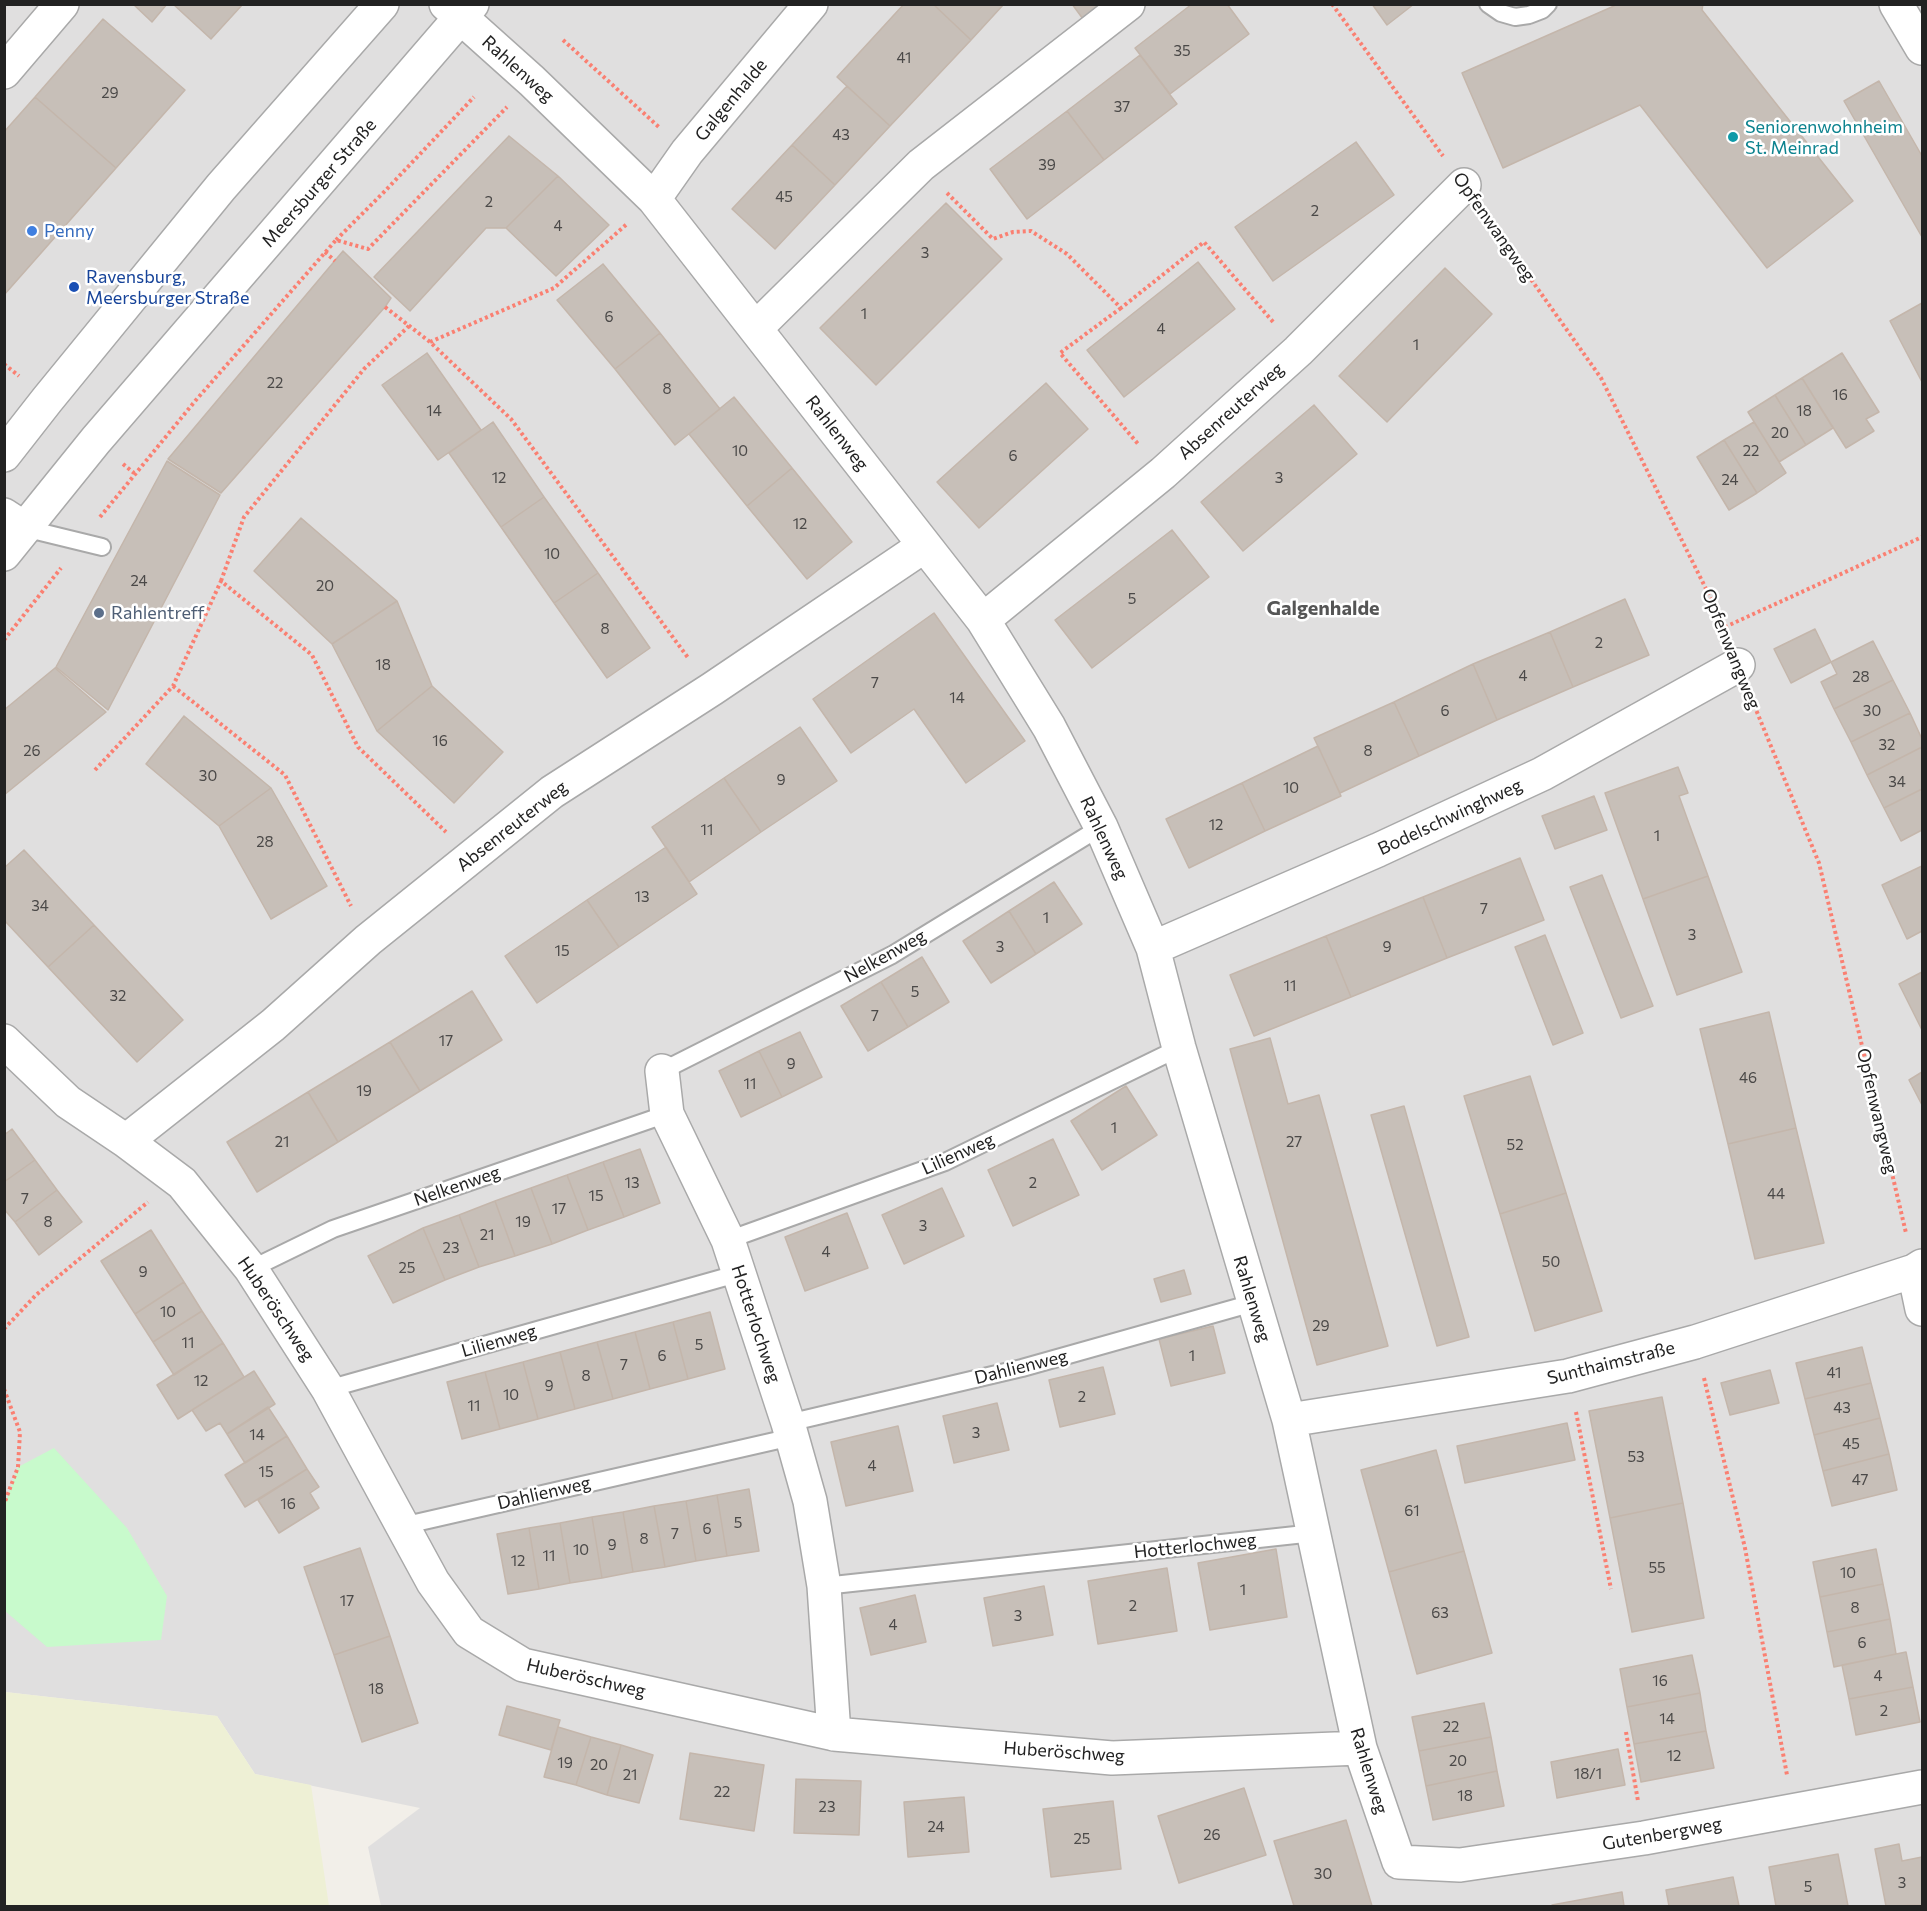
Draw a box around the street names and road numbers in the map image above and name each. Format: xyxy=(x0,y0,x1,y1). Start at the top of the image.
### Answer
street label: Rahlenweg xyxy=(478,31,558,107)
street label: Galgenhalde xyxy=(690,54,772,146)
street label: Meersburger Straße xyxy=(257,114,381,252)
street label: Opfenwangweg xyxy=(1448,168,1540,286)
street label: Absenreuterweg xyxy=(1174,358,1288,464)
street label: Rahlenweg xyxy=(801,391,873,475)
street label: Opfenwangweg xyxy=(1697,585,1765,713)
street label: Bodelschwinghweg xyxy=(1374,774,1526,860)
street label: Absenreuterweg xyxy=(452,776,572,876)
street label: Rahlenweg xyxy=(1075,793,1133,883)
street label: Nelkenweg xyxy=(840,925,930,987)
street label: Opfenwangweg xyxy=(1852,1046,1902,1176)
street label: Lilienweg xyxy=(918,1128,998,1180)
street label: Nelkenweg xyxy=(411,1161,503,1211)
street label: Huberöschweg xyxy=(233,1253,319,1365)
street label: Rahlenweg xyxy=(1229,1253,1275,1345)
street label: Hotterlochweg xyxy=(727,1262,785,1386)
street label: Lilienweg xyxy=(459,1320,539,1362)
street label: Sunthaimstraße xyxy=(1545,1337,1677,1389)
street label: Dahlienweg xyxy=(972,1345,1070,1389)
street label: Dahlienweg xyxy=(495,1472,593,1514)
street label: Hotterlochweg xyxy=(1133,1529,1257,1563)
street label: Huberöschweg xyxy=(524,1654,648,1702)
street label: Rahlenweg xyxy=(1346,1725,1392,1817)
street label: Huberöschweg xyxy=(1003,1737,1125,1767)
street label: Gutenbergweg xyxy=(1601,1813,1723,1855)

